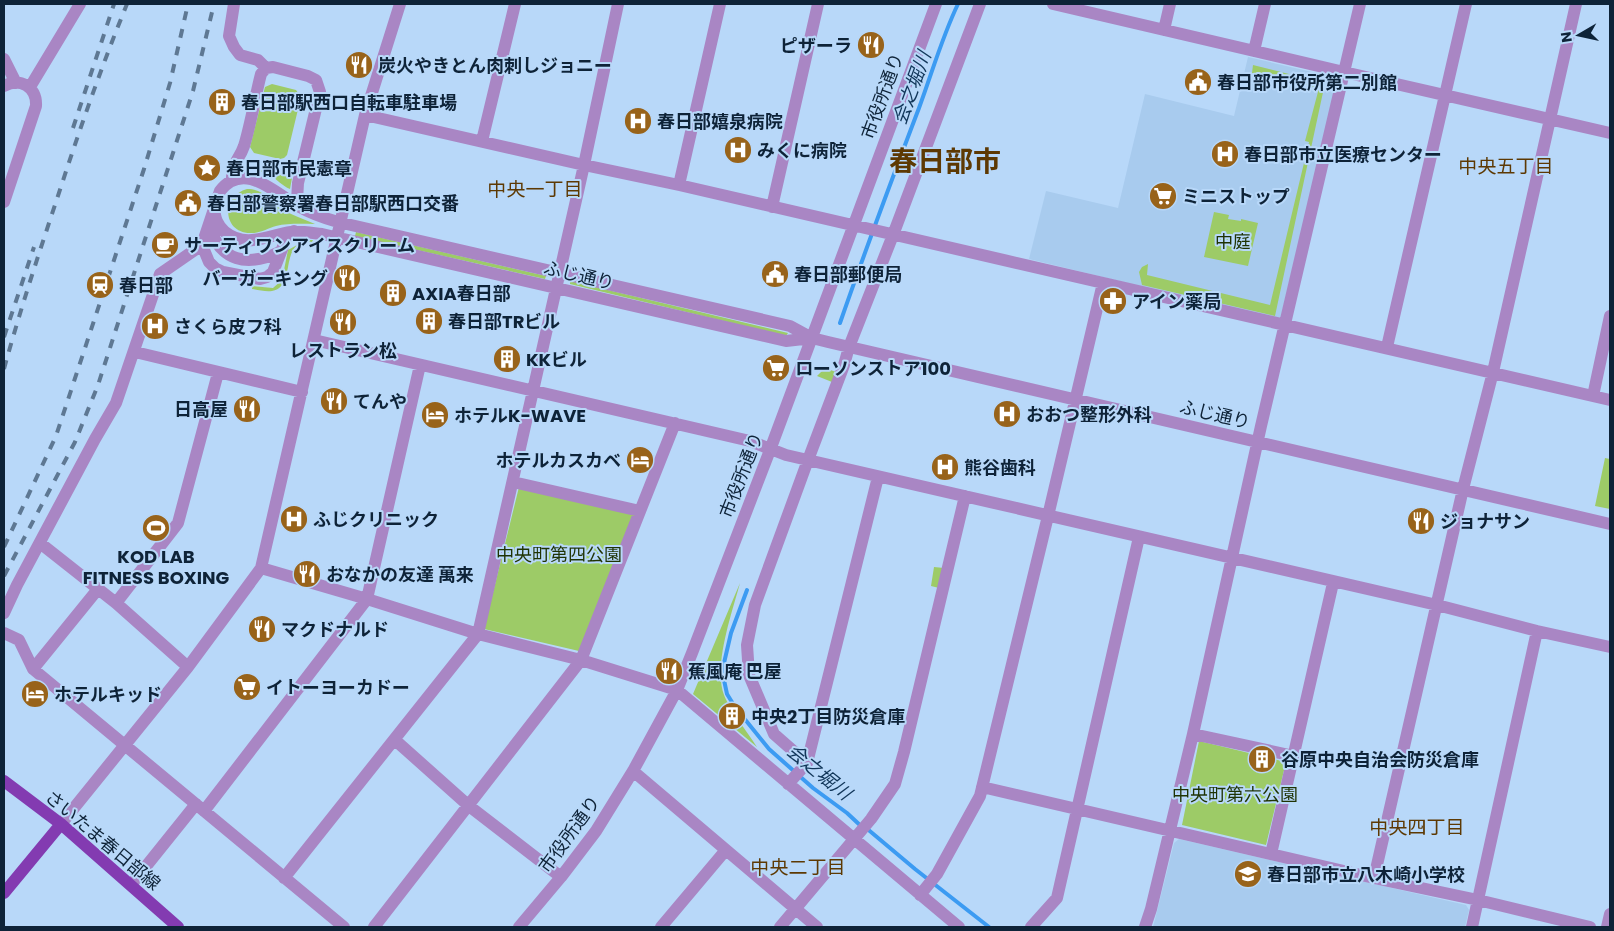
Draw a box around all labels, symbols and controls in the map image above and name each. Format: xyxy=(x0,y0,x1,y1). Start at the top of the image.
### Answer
north arrow xyxy=(1554,10,1604,60)
restaurant icon: ピザーラ xyxy=(856,30,886,60)
text: N xyxy=(1555,30,1577,44)
place label: ピザーラ xyxy=(780,33,852,58)
water label: 会之堀川 xyxy=(886,46,938,128)
street label: 市役所通り xyxy=(855,49,909,143)
restaurant icon: 炭火やきとん肉刺しジョニー xyxy=(344,50,374,80)
place label: 炭火やきとん肉刺しジョニー xyxy=(378,53,612,78)
public building icon: 春日部市役所第二別館 xyxy=(1183,67,1213,97)
place label: 春日部市役所第二別館 xyxy=(1217,70,1397,95)
building icon: 春日部駅西口自転車駐車場 xyxy=(207,87,237,117)
place label: 春日部駅西口自転車駐車場 xyxy=(241,90,457,115)
hospital icon: 春日部嬉泉病院 xyxy=(623,106,653,136)
place label: 春日部嬉泉病院 xyxy=(657,109,783,134)
hospital icon: みくに病院 xyxy=(723,135,753,165)
place label: みくに病院 xyxy=(757,138,847,163)
hospital icon: 春日部市立医療センター xyxy=(1210,139,1240,169)
district label: 春日部市 xyxy=(889,142,1001,181)
place label: 春日部市立医療センター xyxy=(1244,142,1442,167)
place icon: 春日部市民憲章 xyxy=(192,153,222,183)
district label: 中央五丁目 xyxy=(1458,153,1554,180)
place label: 春日部市民憲章 xyxy=(226,156,352,181)
district label: 中央一丁目 xyxy=(487,176,583,203)
supermarket icon: ミニストップ xyxy=(1148,181,1178,211)
place label: ミニストップ xyxy=(1182,184,1290,209)
public building icon: 春日部警察署春日部駅西口交番 xyxy=(173,188,203,218)
place label: 春日部警察署春日部駅西口交番 xyxy=(207,191,459,216)
park label: 中庭 xyxy=(1215,229,1251,254)
cafe icon: サーティワンアイスクリーム xyxy=(150,230,180,260)
place label: サーティワンアイスクリーム xyxy=(184,233,415,258)
street label: ふじ通り xyxy=(541,255,617,295)
public building icon: 春日部郵便局 xyxy=(760,259,790,289)
place label: 春日部郵便局 xyxy=(794,262,902,287)
restaurant icon: バーガーキング xyxy=(332,263,362,293)
place label: バーガーキング xyxy=(203,266,328,291)
station icon: 春日部 xyxy=(85,270,115,300)
place label: 春日部 xyxy=(119,273,173,298)
building icon: AXIA春日部 xyxy=(378,278,408,308)
place label: AXIA春日部 xyxy=(412,281,511,306)
pharmacy icon: アイン薬局 xyxy=(1098,286,1128,316)
place label: アイン薬局 xyxy=(1132,289,1221,314)
building icon: 春日部TRビル xyxy=(414,306,444,336)
restaurant icon: レストラン松 xyxy=(328,307,358,337)
place label: 春日部TRビル xyxy=(448,309,560,334)
hospital icon: さくら皮フ科 xyxy=(140,311,170,341)
place label: さくら皮フ科 xyxy=(174,314,282,339)
place label: レストラン松 xyxy=(289,338,397,363)
building icon: KKビル xyxy=(492,344,522,374)
place label: KKビル xyxy=(526,347,587,372)
supermarket icon: ローソンストア100 xyxy=(761,353,791,383)
place label: ローソンストア100 xyxy=(795,356,951,381)
restaurant icon: てんや xyxy=(319,386,349,416)
place label: てんや xyxy=(353,389,407,414)
restaurant icon: 日高屋 xyxy=(232,394,262,424)
street label: ふじ通り xyxy=(1177,394,1253,434)
place label: 日高屋 xyxy=(174,397,228,422)
hospital icon: おおつ整形外科 xyxy=(992,399,1022,429)
hotel icon: ホテルK-WAVE xyxy=(420,400,450,430)
place label: おおつ整形外科 xyxy=(1026,402,1152,427)
place label: ホテルK-WAVE xyxy=(454,403,586,428)
street label: 市役所通り xyxy=(713,429,769,521)
hotel icon: ホテルカスカベ xyxy=(625,445,655,475)
place label: ホテルカスカベ xyxy=(496,448,621,473)
hospital icon: 熊谷歯科 xyxy=(930,452,960,482)
place label: 熊谷歯科 xyxy=(964,455,1036,480)
hospital icon: ふじクリニック xyxy=(279,504,309,534)
restaurant icon: ジョナサン xyxy=(1406,506,1436,536)
place label: ふじクリニック xyxy=(313,507,439,532)
place label: ジョナサン xyxy=(1440,509,1530,534)
sports icon: KOD LAB FITNESS BOXING xyxy=(141,513,171,543)
park label: 中央町第四公園 xyxy=(496,542,622,567)
place label: KOD LAB FITNESS BOXING xyxy=(83,544,230,590)
restaurant icon: おなかの友達 萬来 xyxy=(292,559,322,589)
place label: おなかの友達 萬来 xyxy=(326,562,474,587)
restaurant icon: マクドナルド xyxy=(247,614,277,644)
place label: マクドナルド xyxy=(281,617,389,642)
restaurant icon: 蕉風庵 巴屋 xyxy=(654,656,684,686)
place label: 蕉風庵 巴屋 xyxy=(688,659,782,684)
supermarket icon: イトーヨーカドー xyxy=(232,672,262,702)
place label: イトーヨーカドー xyxy=(266,675,410,700)
hotel icon: ホテルキッド xyxy=(20,679,50,709)
place label: ホテルキッド xyxy=(54,682,162,707)
building icon: 中央2丁目防災倉庫 xyxy=(717,701,747,731)
place label: 中央2丁目防災倉庫 xyxy=(751,704,905,729)
water label: 会之堀川 xyxy=(781,738,859,808)
building icon: 谷原中央自治会防災倉庫 xyxy=(1247,744,1277,774)
place label: 谷原中央自治会防災倉庫 xyxy=(1281,747,1479,772)
park label: 中央町第六公園 xyxy=(1172,782,1298,807)
street label: さいたま春日部線 xyxy=(40,784,166,896)
street label: 市役所通り xyxy=(532,790,606,878)
district label: 中央四丁目 xyxy=(1369,814,1465,841)
district label: 中央二丁目 xyxy=(750,854,846,881)
school or university icon: 春日部市立八木崎小学校 xyxy=(1233,859,1263,889)
place label: 春日部市立八木崎小学校 xyxy=(1267,862,1465,887)

